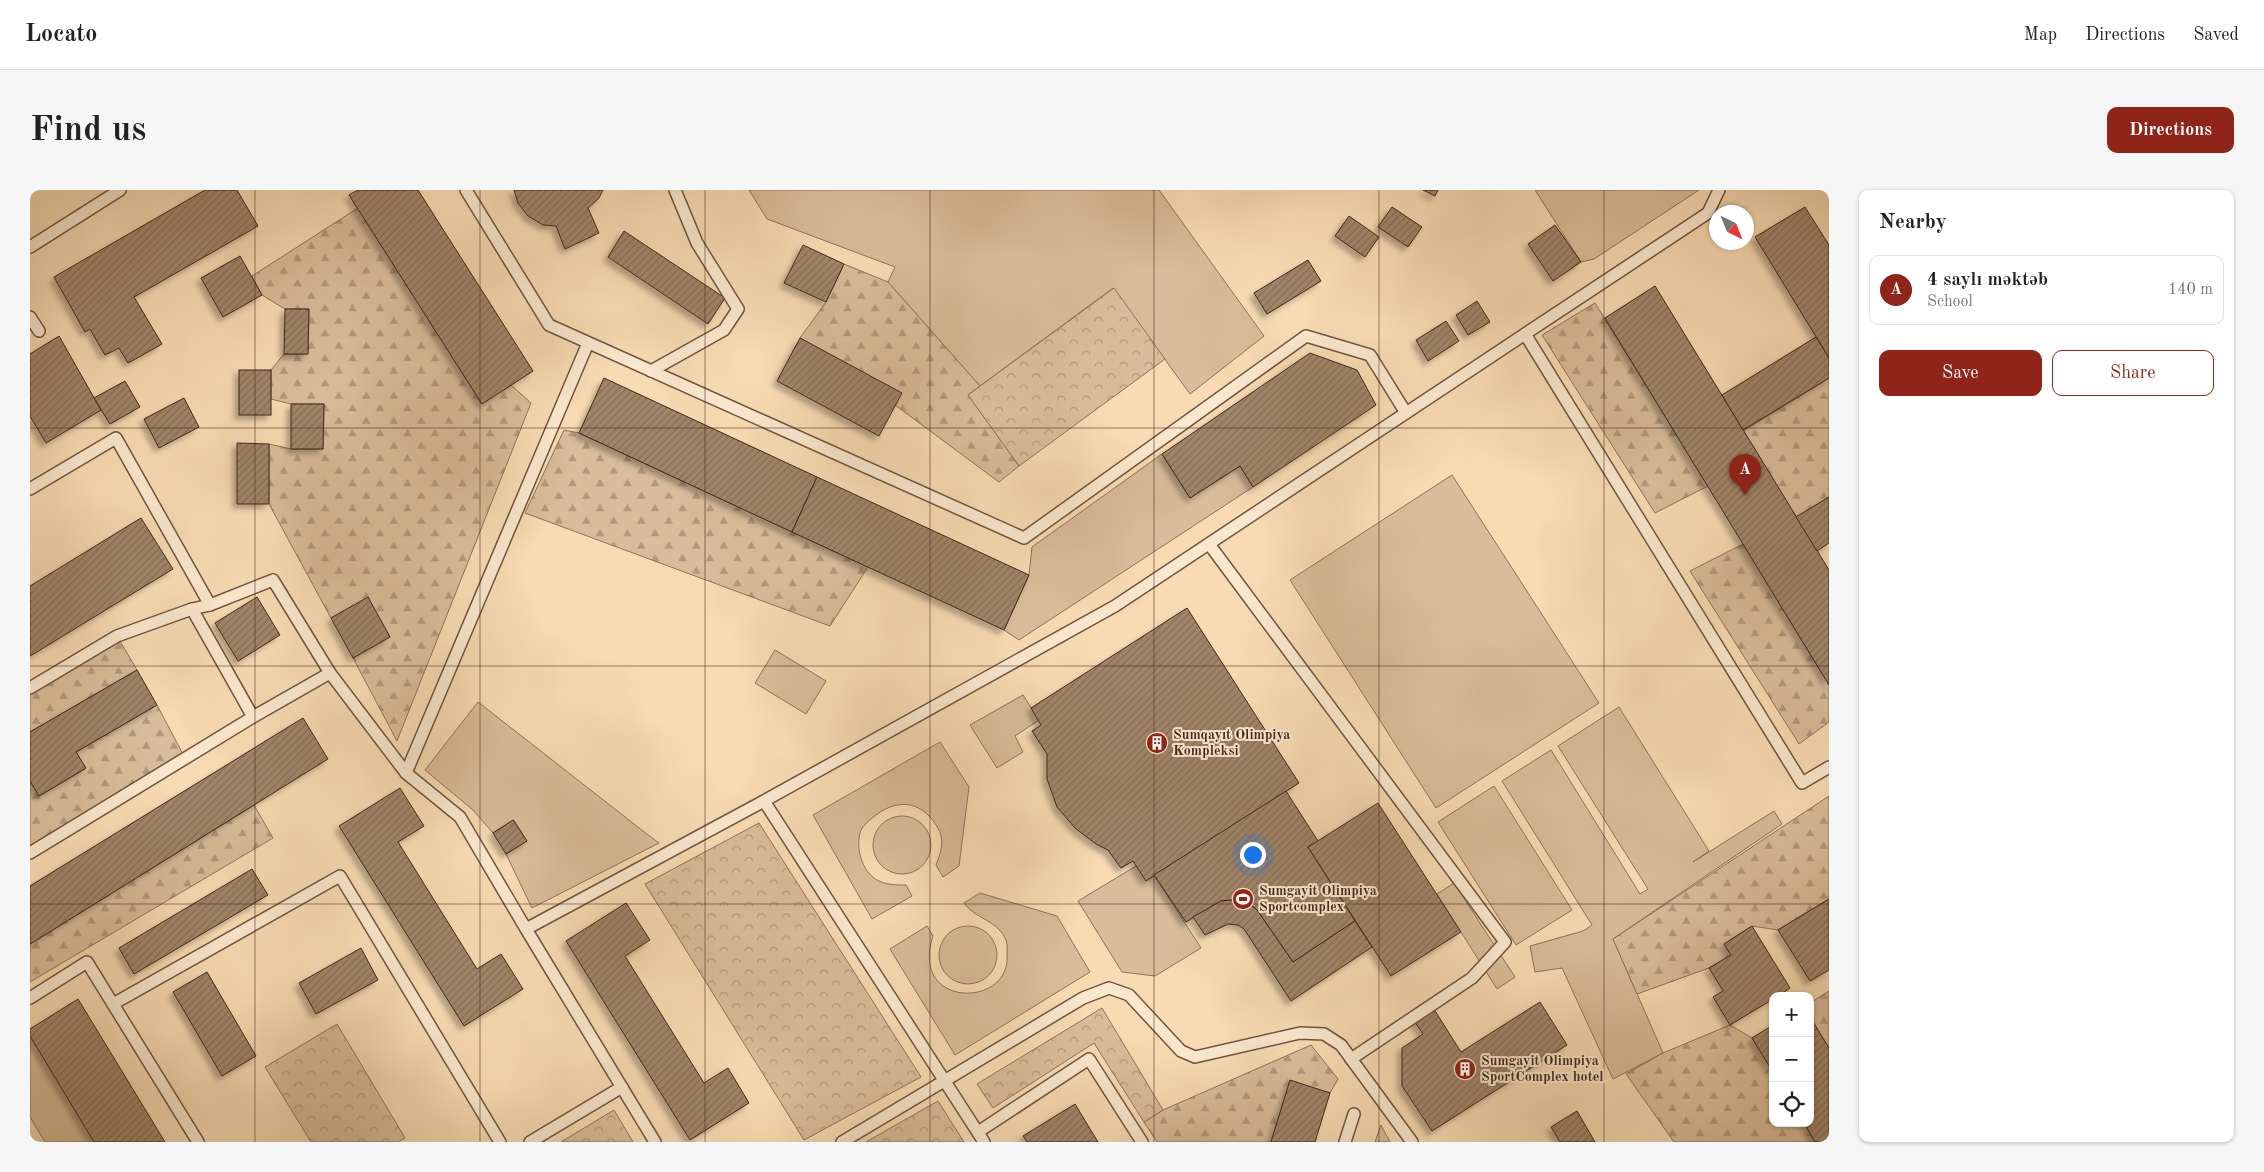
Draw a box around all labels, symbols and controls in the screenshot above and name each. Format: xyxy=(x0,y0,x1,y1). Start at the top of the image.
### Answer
text: Locato xyxy=(25,23,97,47)
text: Map xyxy=(2024,26,2057,44)
text: Directions xyxy=(2085,26,2165,44)
text: Saved xyxy=(2193,26,2239,44)
button: Directions xyxy=(2107,107,2234,153)
text: Find us xyxy=(30,113,146,148)
north arrow xyxy=(1709,205,1754,250)
text: Nearby xyxy=(1879,212,1947,233)
text: 4 saylı məktəb xyxy=(1927,271,2048,290)
text: A xyxy=(1890,282,1902,298)
text: 140 m xyxy=(2168,282,2213,298)
text: School xyxy=(1927,294,1973,310)
button: Save xyxy=(1879,350,2042,396)
button: Share xyxy=(2052,350,2214,396)
pin: A xyxy=(1729,454,1761,495)
place label: Sumqayıt Olimpiya Kompleksi xyxy=(1173,728,1290,758)
building icon: Sumqayıt Olimpiya Kompleksi xyxy=(1145,731,1169,755)
your location xyxy=(1240,842,1266,868)
place label: Sumgayit Olimpiya Sportcomplex xyxy=(1259,884,1377,914)
sports icon: Sumgayit Olimpiya Sportcomplex xyxy=(1231,887,1255,911)
map controls xyxy=(1769,992,1814,1127)
button: + xyxy=(1769,992,1814,1037)
button: − xyxy=(1769,1037,1814,1082)
place label: Sumgayit Olimpiya SportComplex hotel xyxy=(1481,1054,1604,1084)
building icon: Sumgayit Olimpiya SportComplex hotel xyxy=(1453,1057,1477,1081)
button: locate xyxy=(1769,1082,1814,1127)

